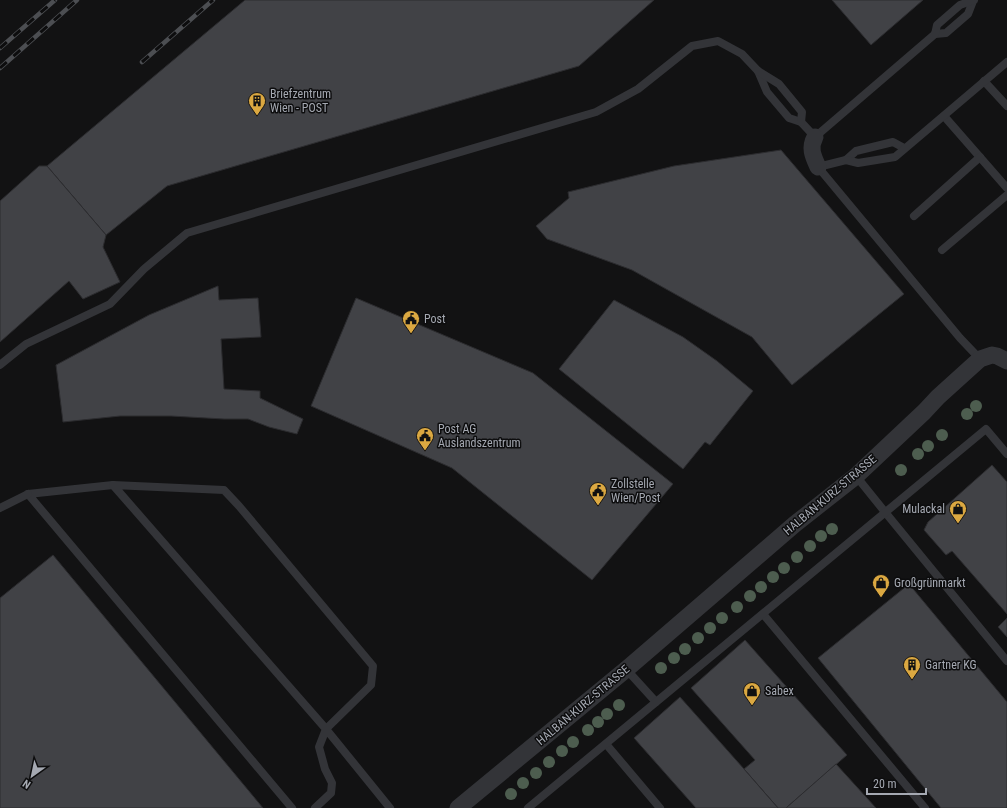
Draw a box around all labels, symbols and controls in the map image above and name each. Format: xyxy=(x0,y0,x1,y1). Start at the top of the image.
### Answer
place label: Briefzentrum Wien - POST xyxy=(270,87,331,115)
building icon: Briefzentrum Wien - POST xyxy=(247,91,267,116)
public building icon: Post xyxy=(401,309,421,334)
place label: Post xyxy=(424,312,446,326)
place label: Post AG Auslandszentrum xyxy=(438,422,521,450)
public building icon: Post AG Auslandszentrum xyxy=(415,426,435,451)
street label: HALBAN-KURZ-STRASSE xyxy=(781,452,879,538)
place label: Zollstelle Wien/Post xyxy=(611,477,661,505)
public building icon: Zollstelle Wien/Post xyxy=(588,481,608,506)
shop icon: Mulackal xyxy=(948,499,968,524)
place label: Mulackal xyxy=(902,502,945,516)
shop icon: Großgrünmarkt xyxy=(871,573,891,598)
place label: Großgrünmarkt xyxy=(894,576,966,590)
building icon: Gartner KG xyxy=(902,655,922,680)
place label: Gartner KG xyxy=(925,658,977,672)
street label: HALBAN-KURZ-STRASSE xyxy=(534,662,632,748)
shop icon: Sabex xyxy=(742,681,762,706)
place label: Sabex xyxy=(765,684,794,698)
north arrow xyxy=(12,756,52,796)
scale bar xyxy=(867,770,926,796)
text: N xyxy=(20,777,33,791)
text: 20 m xyxy=(873,777,897,791)

